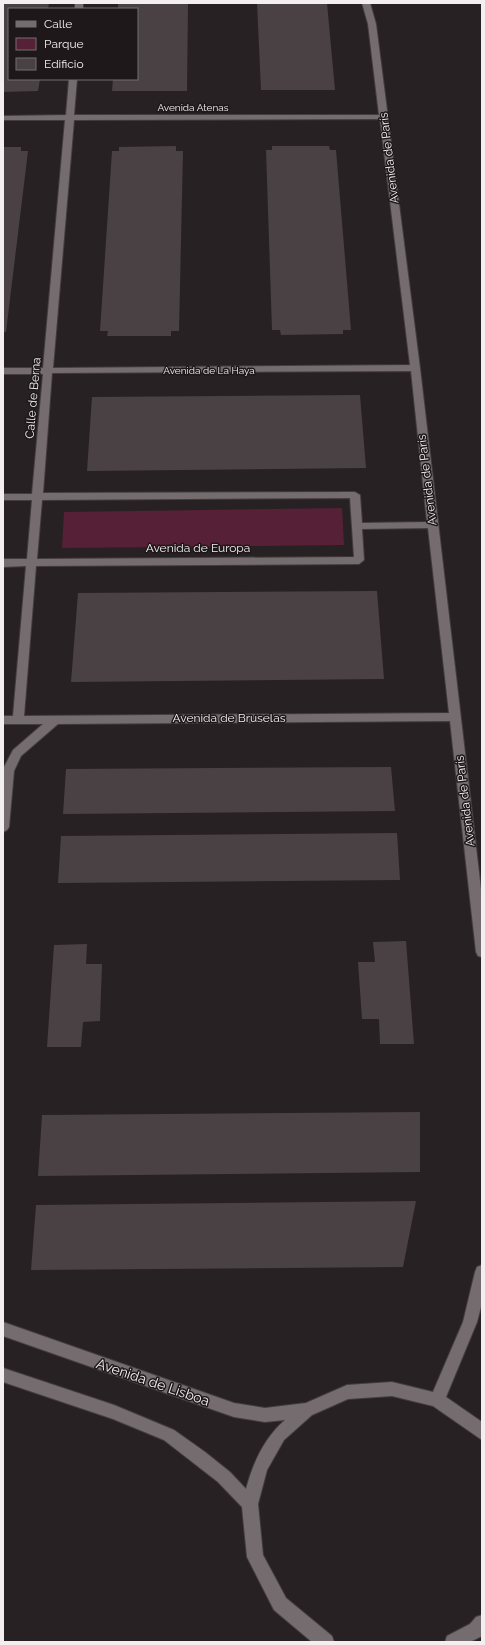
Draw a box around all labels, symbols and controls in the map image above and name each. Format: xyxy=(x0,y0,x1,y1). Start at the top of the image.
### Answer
legend xyxy=(8,8,138,80)
text: Calle xyxy=(44,17,72,31)
text: Parque xyxy=(44,37,84,51)
text: Edificio xyxy=(44,57,84,71)
street label: Avenida Atenas xyxy=(157,102,229,113)
street label: Avenida de París xyxy=(376,111,402,204)
street label: Calle de Berna xyxy=(22,357,44,439)
street label: Avenida de La Haya xyxy=(163,365,255,376)
street label: Avenida de París xyxy=(414,433,440,526)
street label: Avenida de Europa xyxy=(146,541,250,555)
street label: Avenida de Bruselas xyxy=(173,711,286,725)
street label: Avenida de París xyxy=(452,754,478,847)
street label: Avenida de Lisboa xyxy=(94,1355,212,1409)

